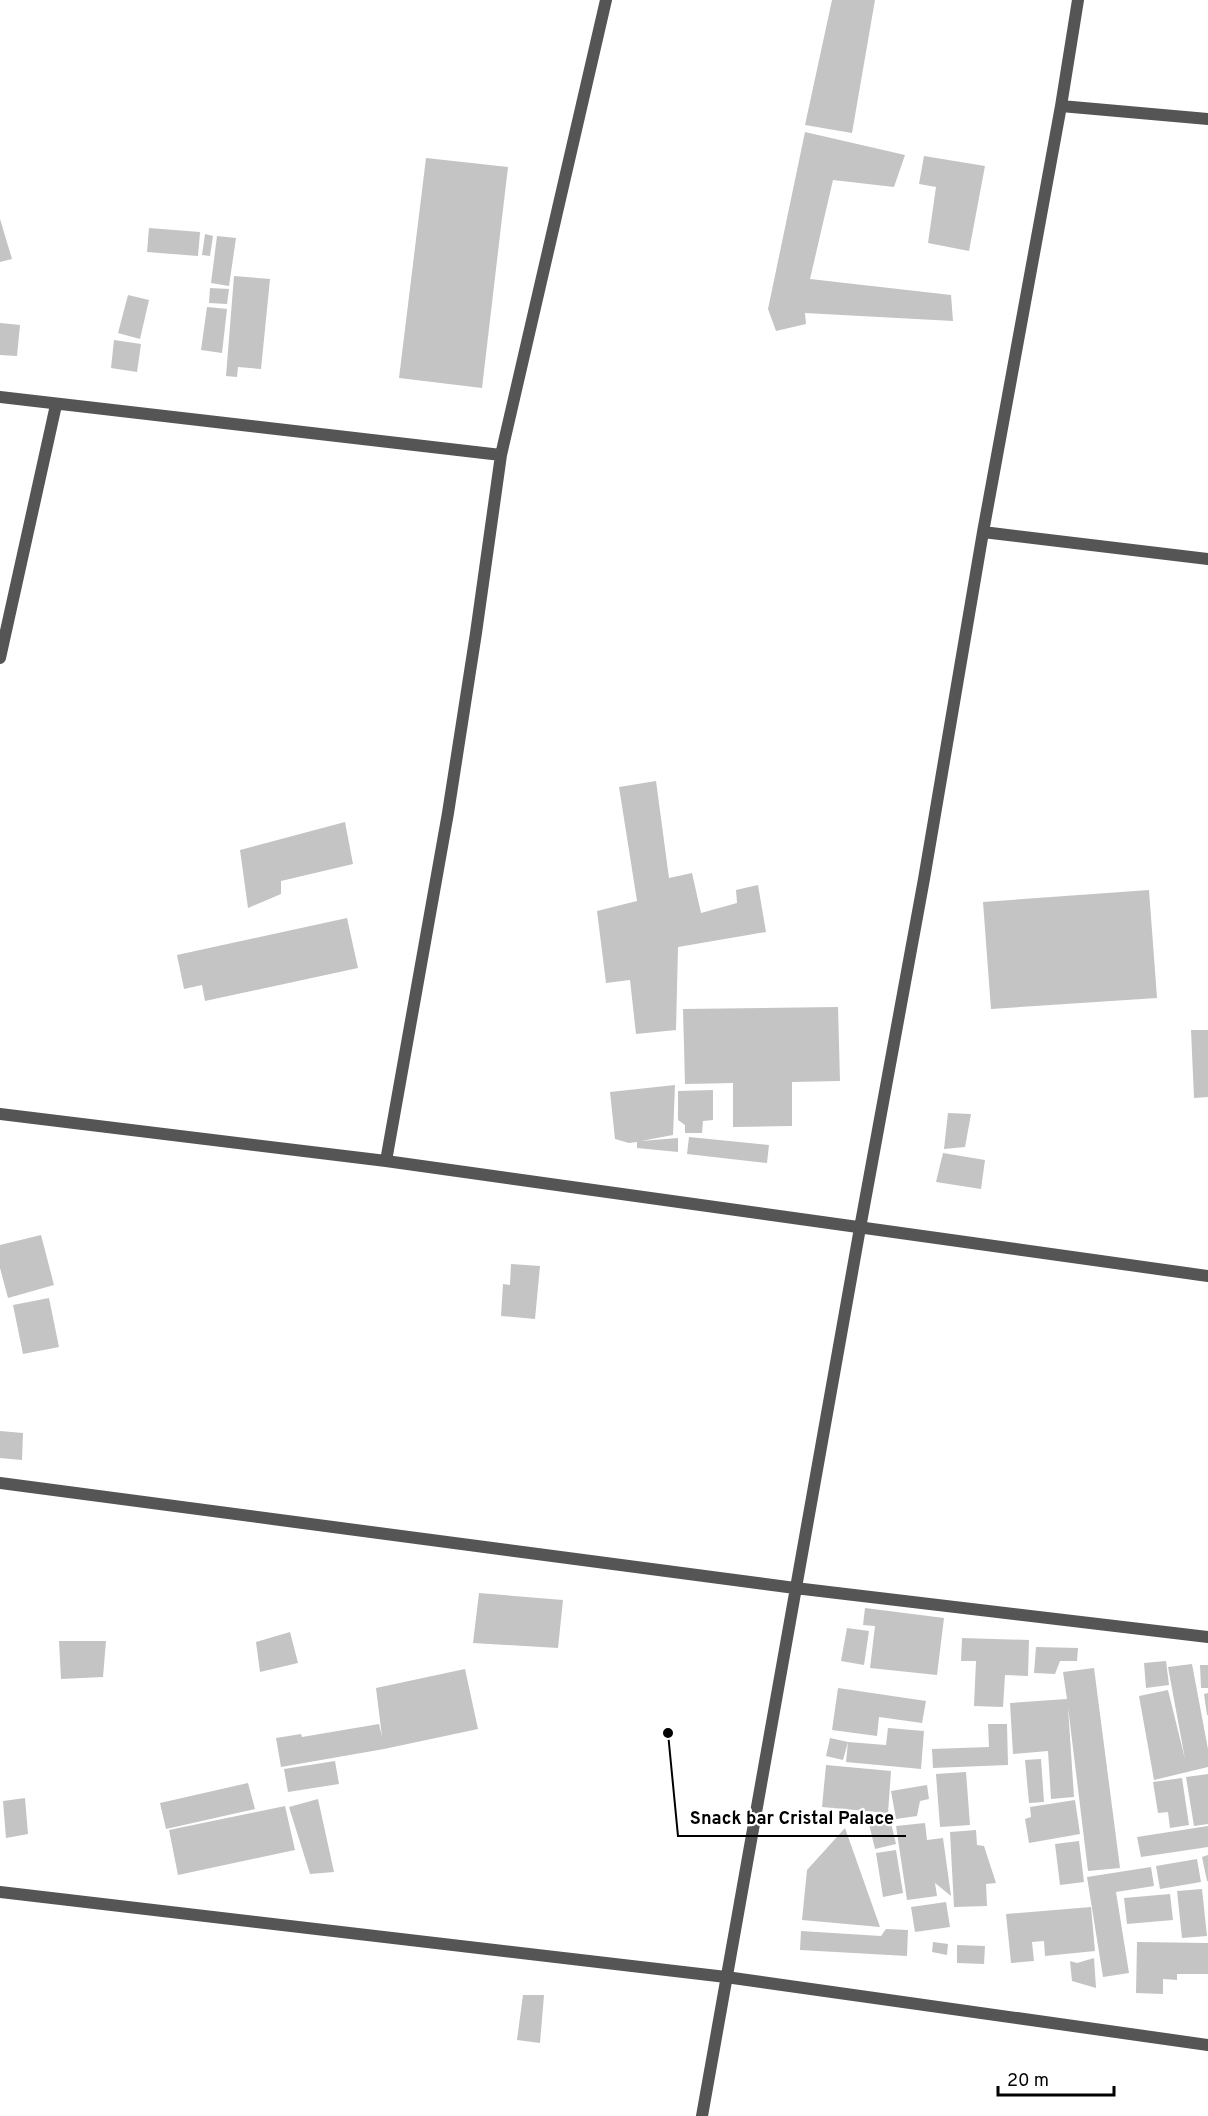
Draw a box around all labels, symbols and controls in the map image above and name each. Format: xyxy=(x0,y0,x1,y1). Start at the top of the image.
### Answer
callout: Snack bar Cristal Palace xyxy=(678,1800,906,1836)
text: Snack bar Cristal Palace xyxy=(690,1808,894,1831)
scale bar xyxy=(998,2059,1114,2097)
text: 20 m xyxy=(1007,2070,1049,2093)

